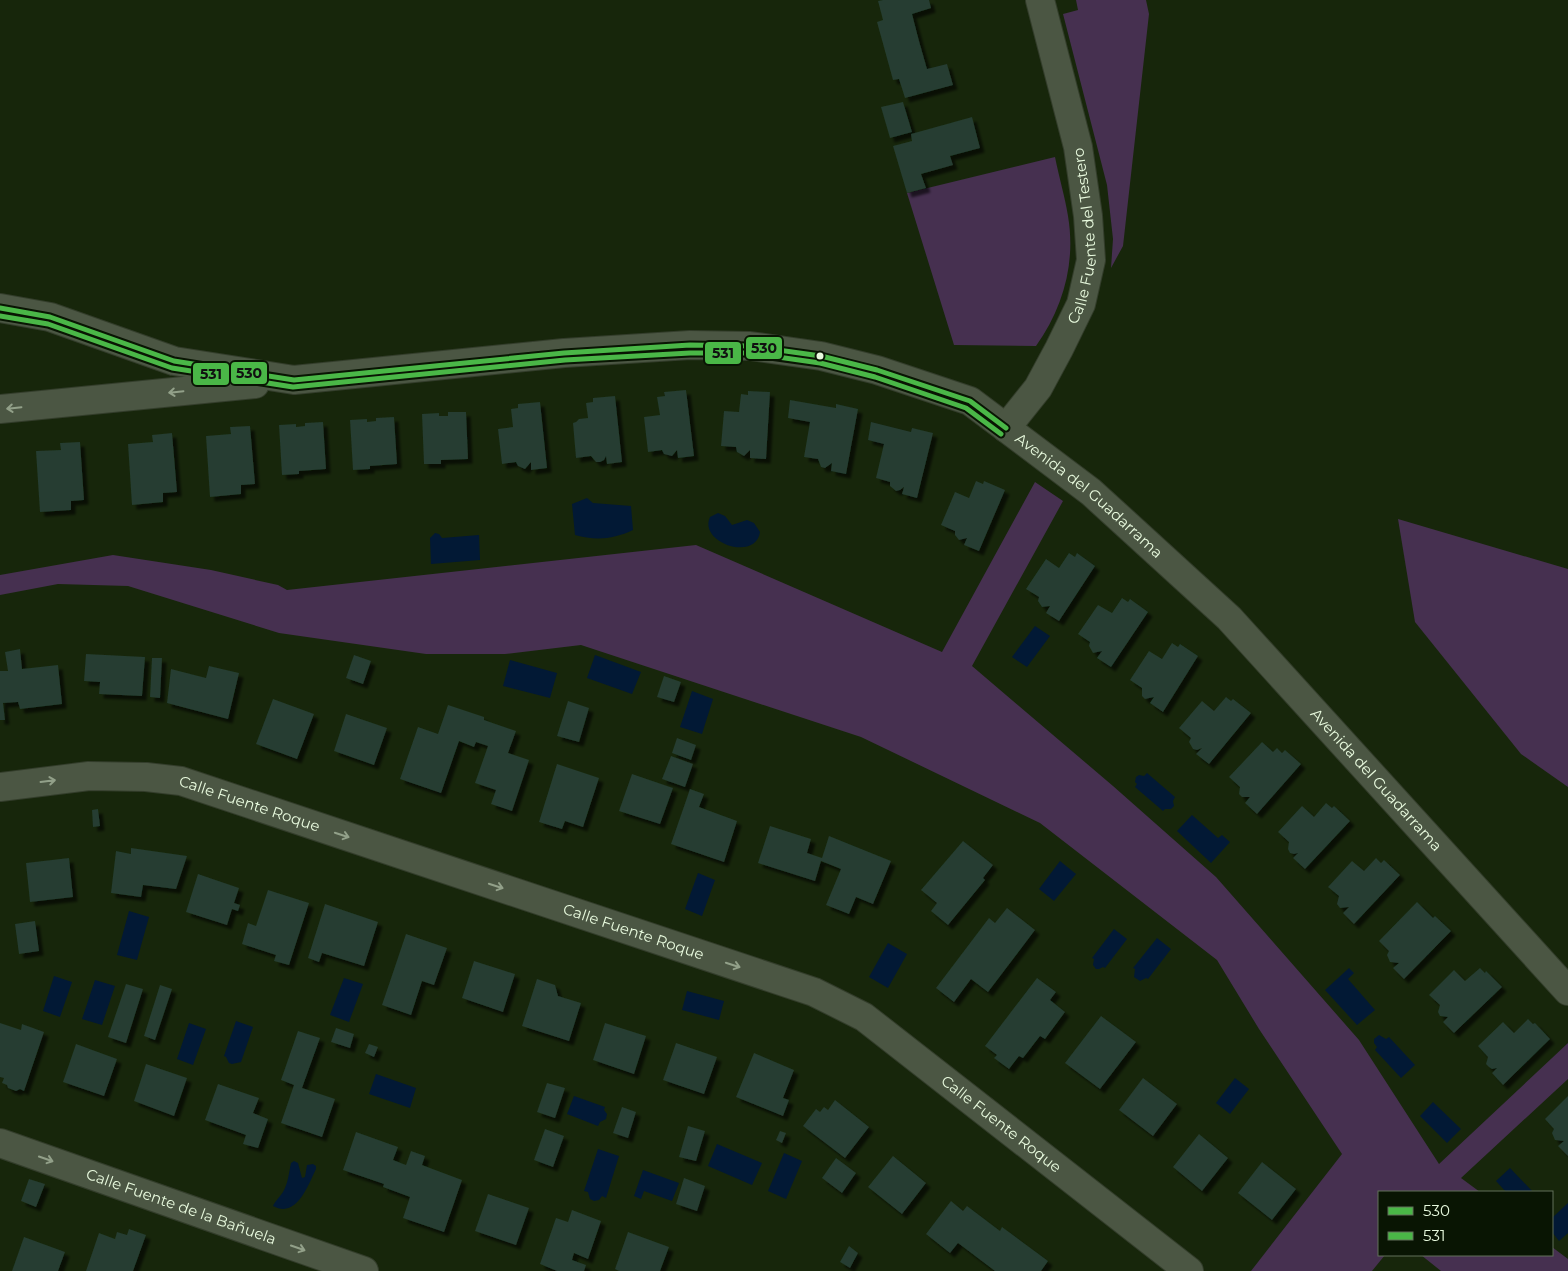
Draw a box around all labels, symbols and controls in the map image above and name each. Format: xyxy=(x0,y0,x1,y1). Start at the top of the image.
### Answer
street label: Calle Fuente del Testero xyxy=(1063,147,1100,327)
line badge: 530 xyxy=(745,336,783,360)
text: 530 xyxy=(751,339,777,357)
line badge: 531 xyxy=(704,341,742,365)
text: 531 xyxy=(712,344,734,362)
unlabelled marker xyxy=(815,351,825,361)
line badge: 530 xyxy=(230,361,268,385)
line badge: 531 xyxy=(192,362,230,386)
text: 530 xyxy=(236,364,262,382)
text: 531 xyxy=(200,365,222,383)
one-way arrow xyxy=(168,387,184,397)
one-way arrow xyxy=(7,403,23,413)
street label: Avenida del Guadarrama xyxy=(1012,428,1167,562)
street label: Avenida del Guadarrama xyxy=(1307,704,1446,855)
street label: Calle Fuente Roque xyxy=(177,771,322,836)
one-way arrow xyxy=(40,776,56,786)
one-way arrow xyxy=(333,831,349,840)
one-way arrow xyxy=(487,882,503,892)
street label: Calle Fuente Roque xyxy=(561,899,707,964)
one-way arrow xyxy=(725,961,741,971)
street label: Calle Fuente Roque xyxy=(937,1071,1065,1177)
one-way arrow xyxy=(38,1155,53,1164)
street label: Calle Fuente de la Bañuela xyxy=(84,1164,279,1248)
legend xyxy=(1378,1191,1553,1256)
text: 530 xyxy=(1423,1201,1450,1220)
text: 531 xyxy=(1423,1226,1445,1245)
one-way arrow xyxy=(290,1244,306,1253)

